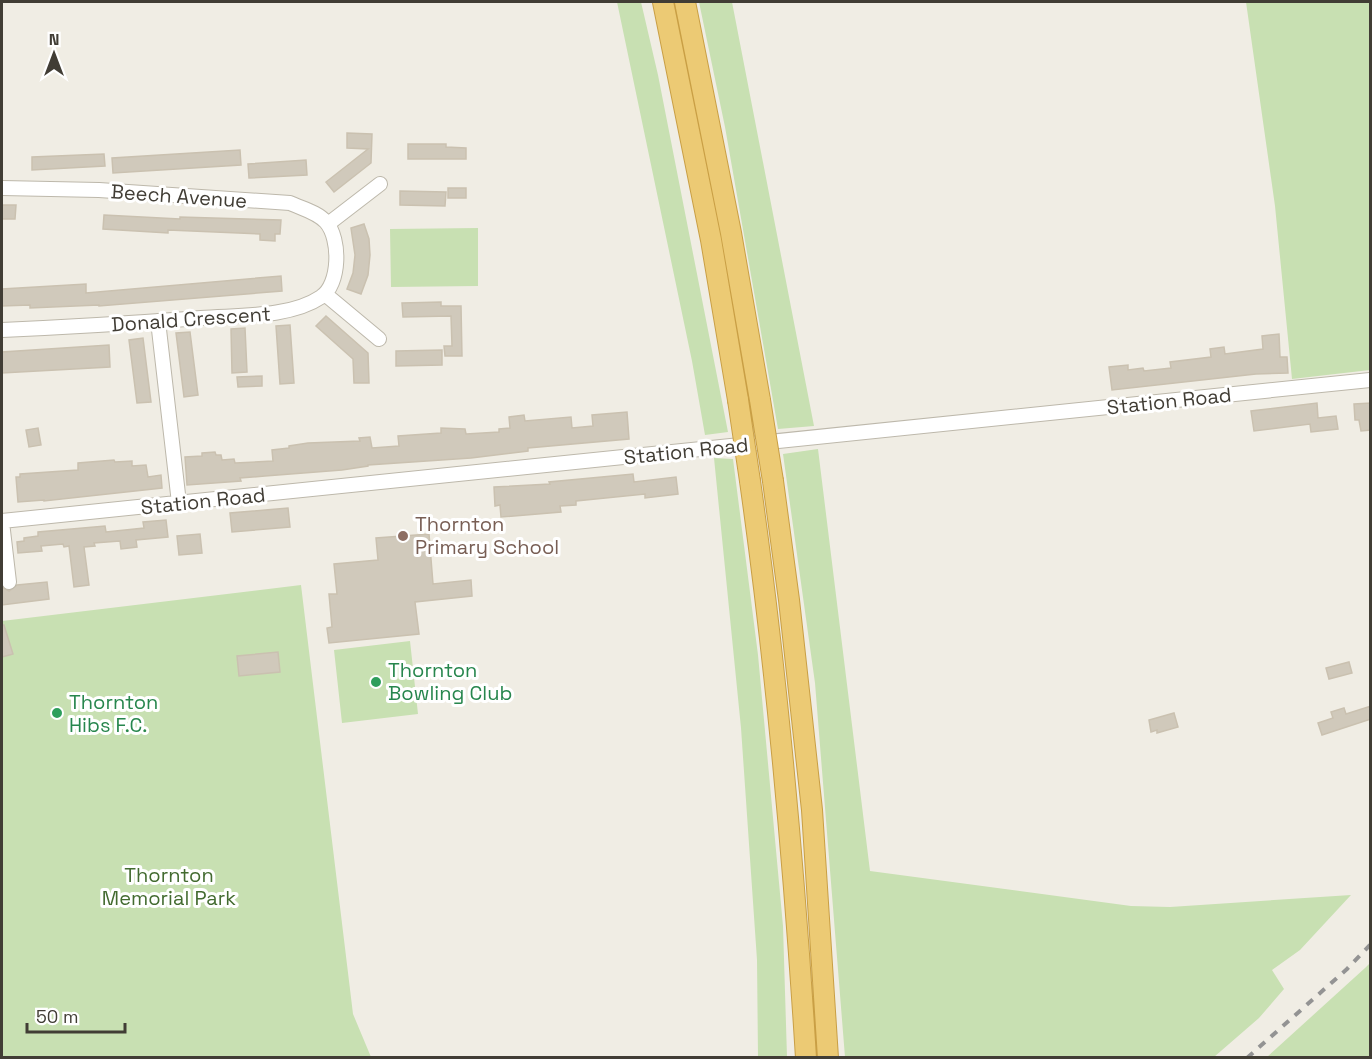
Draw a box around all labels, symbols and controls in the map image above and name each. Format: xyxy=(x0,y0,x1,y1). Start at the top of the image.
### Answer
north arrow xyxy=(24,24,84,84)
text: N xyxy=(49,29,59,50)
street label: Beech Avenue xyxy=(110,178,248,214)
street label: Donald Crescent xyxy=(110,300,272,338)
street label: Station Road xyxy=(1105,382,1233,420)
street label: Station Road xyxy=(622,432,750,470)
street label: Station Road xyxy=(139,482,267,520)
place label: Thornton Primary School xyxy=(415,511,559,560)
marker: Thornton Primary School xyxy=(396,529,410,543)
place label: Thornton Bowling Club xyxy=(388,657,512,706)
marker: Thornton Bowling Club xyxy=(369,675,383,689)
place label: Thornton Hibs F.C. xyxy=(69,689,158,738)
marker: Thornton Hibs F.C. xyxy=(50,706,64,720)
park label: Thornton Memorial Park xyxy=(102,862,236,911)
scale bar xyxy=(27,996,124,1034)
text: 50 m xyxy=(36,1005,78,1028)

